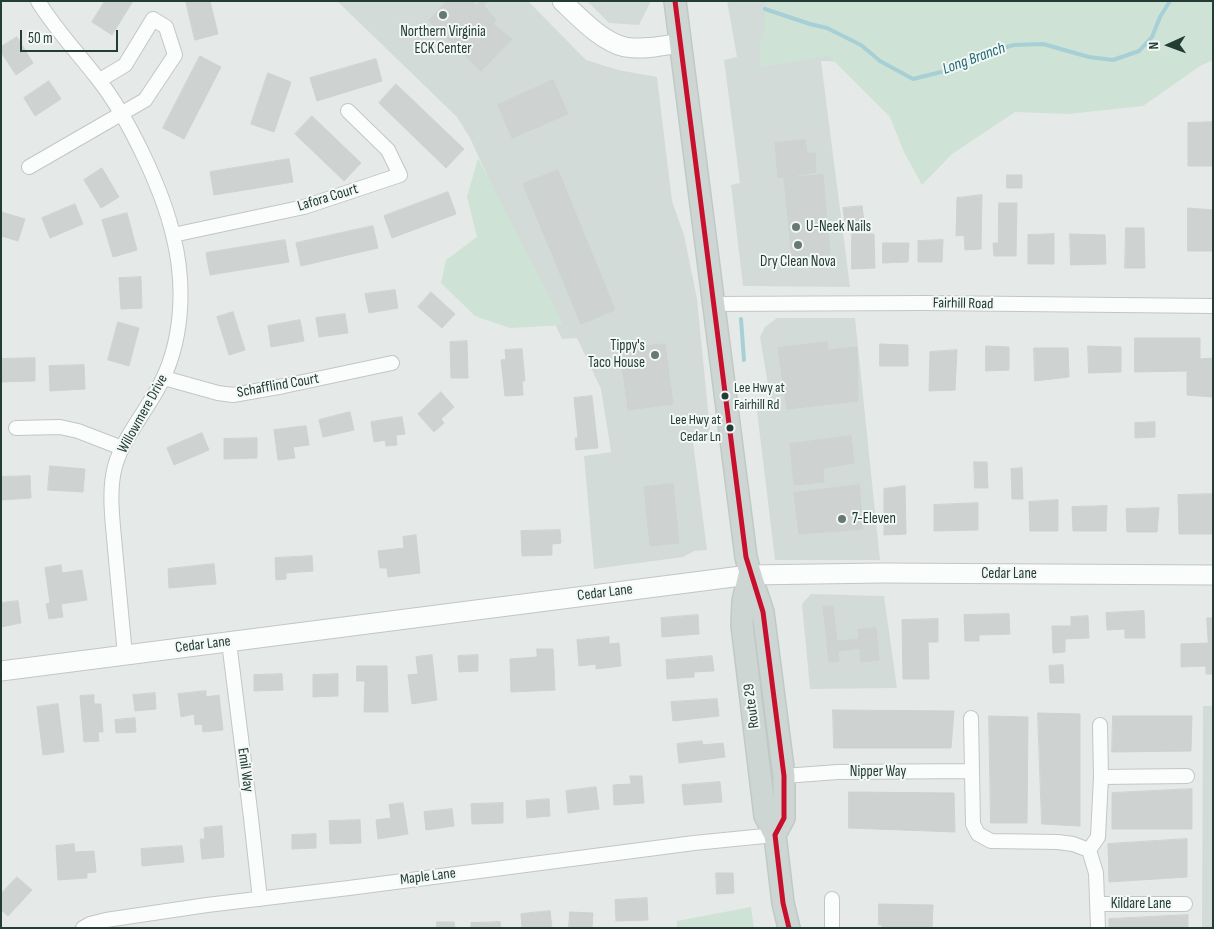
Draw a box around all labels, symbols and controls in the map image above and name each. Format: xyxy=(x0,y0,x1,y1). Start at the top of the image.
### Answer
marker: Northern Virginia ECK Center xyxy=(437,9,449,21)
scale bar xyxy=(22,20,120,52)
north arrow xyxy=(1144,20,1194,70)
place label: Northern Virginia ECK Center xyxy=(400,23,486,58)
text: 50 m xyxy=(28,29,53,48)
water label: Long Branch xyxy=(940,39,1008,79)
text: N xyxy=(1145,42,1162,50)
street label: Lafora Court xyxy=(295,180,361,216)
place label: U-Neek Nails xyxy=(806,218,871,236)
marker: U-Neek Nails xyxy=(790,221,802,233)
marker: Dry Clean Nova xyxy=(792,239,804,251)
place label: Dry Clean Nova xyxy=(760,253,836,271)
street label: Fairhill Road xyxy=(933,294,993,314)
place label: Tippy's Taco House xyxy=(588,337,645,372)
marker: Tippy's Taco House xyxy=(649,349,661,361)
street label: Schafflind Court xyxy=(236,370,320,402)
street label: Willowmere Drive xyxy=(114,372,172,456)
place label: Lee Hwy at Fairhill Rd xyxy=(734,380,785,412)
marker: Lee Hwy at Fairhill Rd xyxy=(720,391,730,401)
place label: Lee Hwy at Cedar Ln xyxy=(670,412,721,444)
marker: Lee Hwy at Cedar Ln xyxy=(725,423,735,433)
place label: 7-Eleven xyxy=(852,510,896,528)
marker: 7-Eleven xyxy=(836,513,848,525)
street label: Cedar Lane xyxy=(981,565,1037,583)
street label: Cedar Lane xyxy=(576,581,634,605)
street label: Cedar Lane xyxy=(174,633,232,657)
street label: Route 29 xyxy=(740,683,764,729)
street label: Emil Way xyxy=(233,747,257,793)
street label: Nipper Way xyxy=(850,763,906,781)
street label: Maple Lane xyxy=(399,865,457,889)
street label: Kildare Lane xyxy=(1111,895,1171,913)

